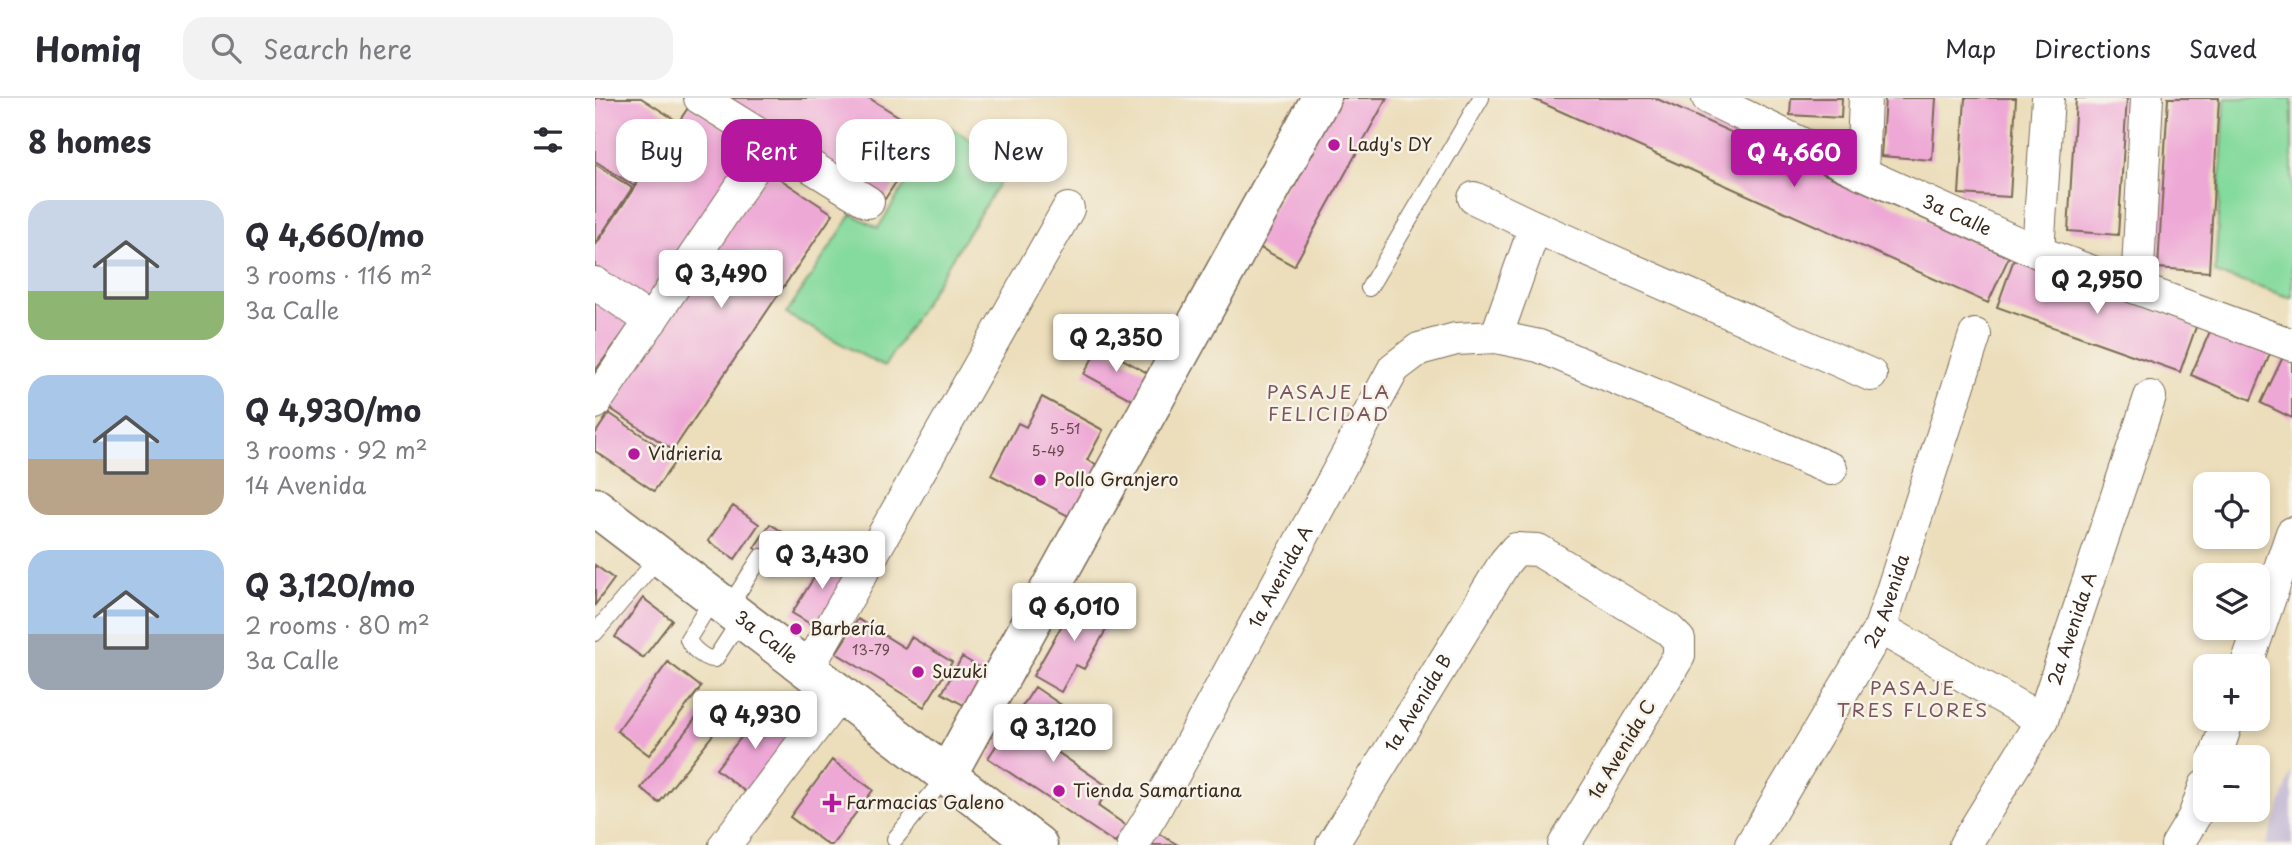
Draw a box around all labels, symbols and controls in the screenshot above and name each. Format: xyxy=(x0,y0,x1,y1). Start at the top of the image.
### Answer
search box xyxy=(183,17,673,80)
text: Homiq xyxy=(35,23,141,73)
icon: search xyxy=(207,29,245,67)
text: Search here xyxy=(263,29,412,68)
text: Map xyxy=(1945,30,1996,66)
text: Directions xyxy=(2034,30,2151,66)
text: Saved xyxy=(2189,30,2257,66)
text: 8 homes xyxy=(28,118,151,163)
chip: Buy xyxy=(616,119,707,182)
chip: Rent xyxy=(721,119,822,182)
chip: Filters xyxy=(836,119,955,182)
chip: New xyxy=(969,119,1067,182)
icon: filters xyxy=(529,121,567,159)
place label: Lady's DY xyxy=(1348,130,1432,157)
pin: Q 4,660 xyxy=(1729,130,1859,189)
text: Q 4,660 xyxy=(1747,134,1841,169)
marker: Lady's DY xyxy=(1326,137,1342,153)
street label: 3a Calle xyxy=(1918,187,1997,242)
text: Q 4,660/mo xyxy=(245,212,424,257)
icon: home xyxy=(84,228,168,312)
pin: Q 3,490 xyxy=(656,250,786,310)
text: Q 3,490 xyxy=(675,255,767,290)
pin: Q 2,950 xyxy=(2032,256,2162,316)
text: 3 rooms · 116 m² xyxy=(245,257,432,292)
text: Q 2,950 xyxy=(2051,261,2143,296)
text: 3a Calle xyxy=(245,292,339,327)
pin: Q 2,350 xyxy=(1051,314,1181,374)
text: Q 2,350 xyxy=(1069,319,1163,354)
district label: PASAJE LA FELICIDAD xyxy=(1267,377,1391,427)
text: Q 4,930/mo xyxy=(245,387,421,432)
icon: home xyxy=(84,403,168,487)
house number: 5-51 xyxy=(1050,418,1080,439)
text: 3 rooms · 92 m² xyxy=(245,432,428,467)
place label: Vidrieria xyxy=(648,439,723,466)
house number: 5-49 xyxy=(1031,440,1065,461)
marker: Vidrieria xyxy=(626,446,642,462)
place label: Pollo Granjero xyxy=(1054,465,1179,492)
text: 14 Avenida xyxy=(245,467,366,502)
marker: Pollo Granjero xyxy=(1032,472,1048,488)
map controls xyxy=(2193,472,2270,822)
button: locate xyxy=(2193,472,2270,549)
street label: 1a Avenida A xyxy=(1241,520,1318,633)
pin: Q 3,430 xyxy=(757,532,887,591)
text: Q 3,430 xyxy=(775,536,869,571)
street label: 2a Avenida xyxy=(1856,550,1915,653)
text: Q 3,120/mo xyxy=(245,562,415,607)
button: layers xyxy=(2193,563,2270,640)
street label: 2a Avenida A xyxy=(2040,568,2103,689)
icon: home xyxy=(84,578,168,662)
pin: Q 6,010 xyxy=(1009,584,1139,643)
text: Q 6,010 xyxy=(1028,588,1120,623)
street label: 3a Calle xyxy=(729,603,805,669)
text: 2 rooms · 80 m² xyxy=(245,607,430,642)
place label: Barbería xyxy=(810,614,886,641)
marker: Barbería xyxy=(788,621,804,637)
house number: 13-79 xyxy=(852,639,890,660)
text: 3a Calle xyxy=(245,642,339,677)
street label: 1a Avenida B xyxy=(1377,648,1458,757)
button: + xyxy=(2193,654,2270,731)
place label: Suzuki xyxy=(932,657,988,684)
marker: Suzuki xyxy=(910,664,926,680)
district label: PASAJE TRES FLORES xyxy=(1837,673,1989,723)
pin: Q 4,930 xyxy=(690,692,820,751)
street label: 1a Avenida C xyxy=(1580,694,1661,804)
text: Q 4,930 xyxy=(709,696,801,731)
pin: Q 3,120 xyxy=(988,704,1118,764)
text: Q 3,120 xyxy=(1009,709,1097,744)
button: − xyxy=(2193,745,2270,822)
place label: Tienda Samartiana xyxy=(1073,776,1242,803)
marker: Tienda Samartiana xyxy=(1051,783,1067,799)
place label: Farmacias Galeno xyxy=(846,788,1004,815)
marker: Farmacias Galeno xyxy=(824,795,840,811)

